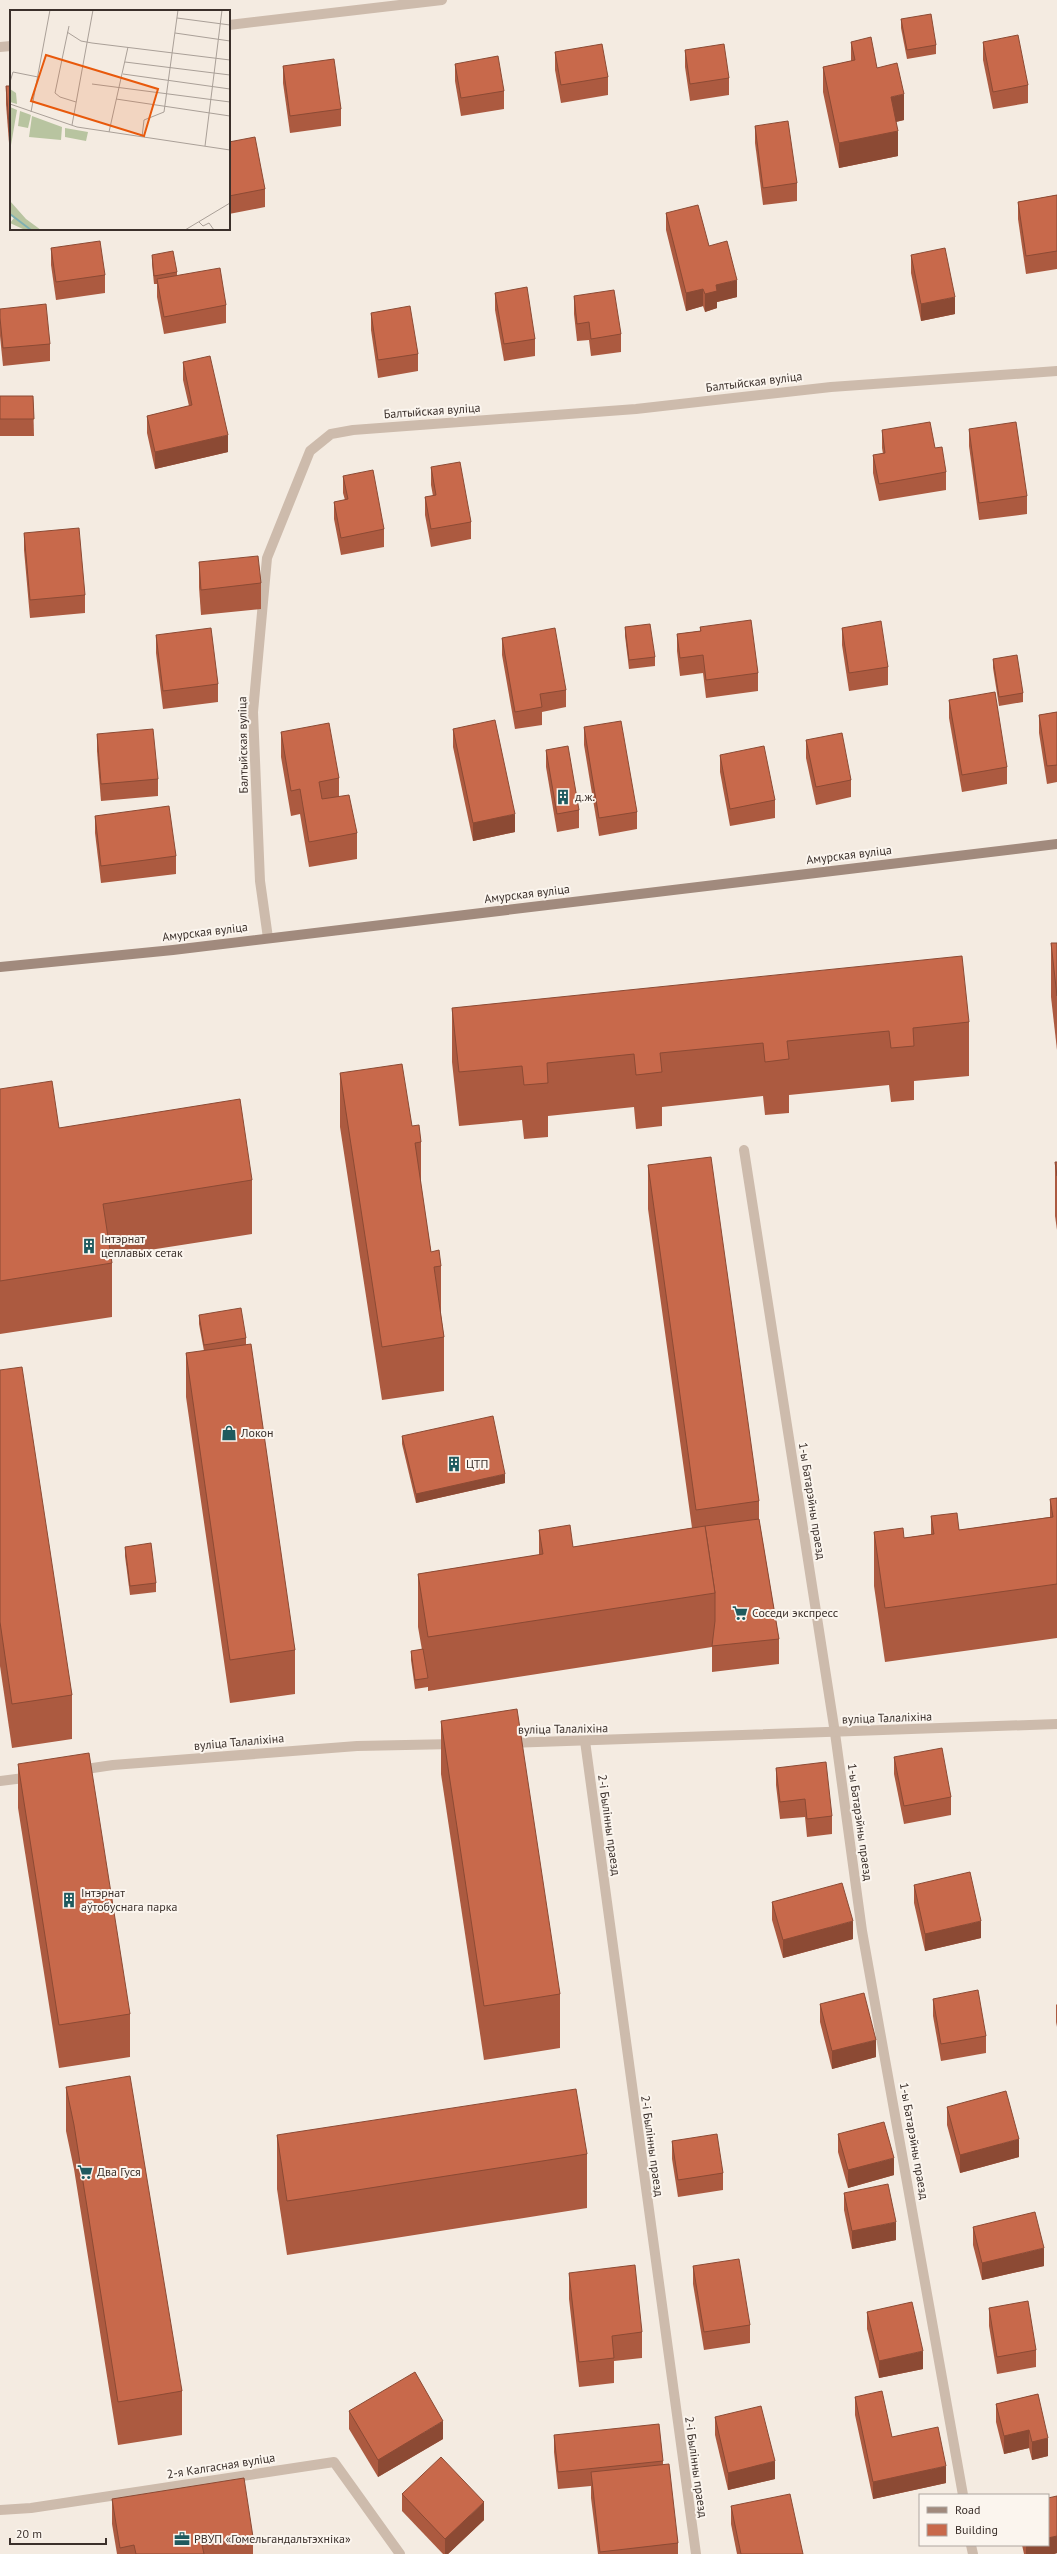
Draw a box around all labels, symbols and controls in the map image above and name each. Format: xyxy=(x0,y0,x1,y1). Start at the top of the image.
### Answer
inset map xyxy=(10,10,230,230)
street label: Балтыйская вуліца xyxy=(705,368,803,395)
street label: Балтыйская вуліца xyxy=(383,400,481,421)
street label: Балтыйская вуліца xyxy=(234,696,251,794)
building icon: д.ж. xyxy=(554,788,572,806)
place label: д.ж. xyxy=(575,789,595,804)
street label: Амурская вуліца xyxy=(805,842,893,867)
street label: Амурская вуліца xyxy=(483,881,571,906)
street label: Амурская вуліца xyxy=(161,919,249,944)
place label: Інтэрнат цеплавых сетак xyxy=(101,1231,183,1260)
building icon: Інтэрнат цеплавых сетак xyxy=(80,1237,98,1255)
shop icon: Локон xyxy=(220,1424,238,1442)
place label: Локон xyxy=(240,1425,273,1440)
street label: 1-ы Батарэйны праезд xyxy=(796,1441,829,1561)
building icon: ЦТП xyxy=(445,1455,463,1473)
place label: ЦТП xyxy=(466,1456,488,1471)
supermarket icon: Соседи экспресс xyxy=(731,1604,749,1622)
place label: Соседи экспресс xyxy=(752,1605,839,1620)
street label: вуліца Талаліхіна xyxy=(842,1708,932,1727)
street label: вуліца Талаліхіна xyxy=(518,1720,608,1737)
street label: вуліца Талаліхіна xyxy=(193,1730,285,1753)
street label: 1-ы Батарэйны праезд xyxy=(845,1762,876,1882)
street label: 2-і Былінны праезд xyxy=(595,1773,624,1877)
place label: Інтэрнат аўтобуснага парка xyxy=(81,1885,177,1914)
building icon: Інтэрнат аўтобуснага парка xyxy=(60,1891,78,1909)
street label: 1-ы Батарэйны праезд xyxy=(897,2081,932,2201)
street label: 2-і Былінны праезд xyxy=(638,2094,667,2198)
supermarket icon: Два Гуся xyxy=(76,2163,94,2181)
place label: Два Гуся xyxy=(97,2164,141,2179)
street label: 2-і Былінны праезд xyxy=(682,2415,711,2519)
street label: 2-я Калгасная вуліца xyxy=(166,2450,276,2481)
legend xyxy=(919,2494,1049,2546)
text: Road xyxy=(955,2502,980,2517)
scale bar xyxy=(10,2520,106,2546)
text: Building xyxy=(955,2522,998,2537)
text: 20 m xyxy=(16,2526,42,2541)
office icon: РВУП «Гомельгандальтэхніка» xyxy=(173,2530,191,2548)
place label: РВУП «Гомельгандальтэхніка» xyxy=(194,2531,351,2546)

